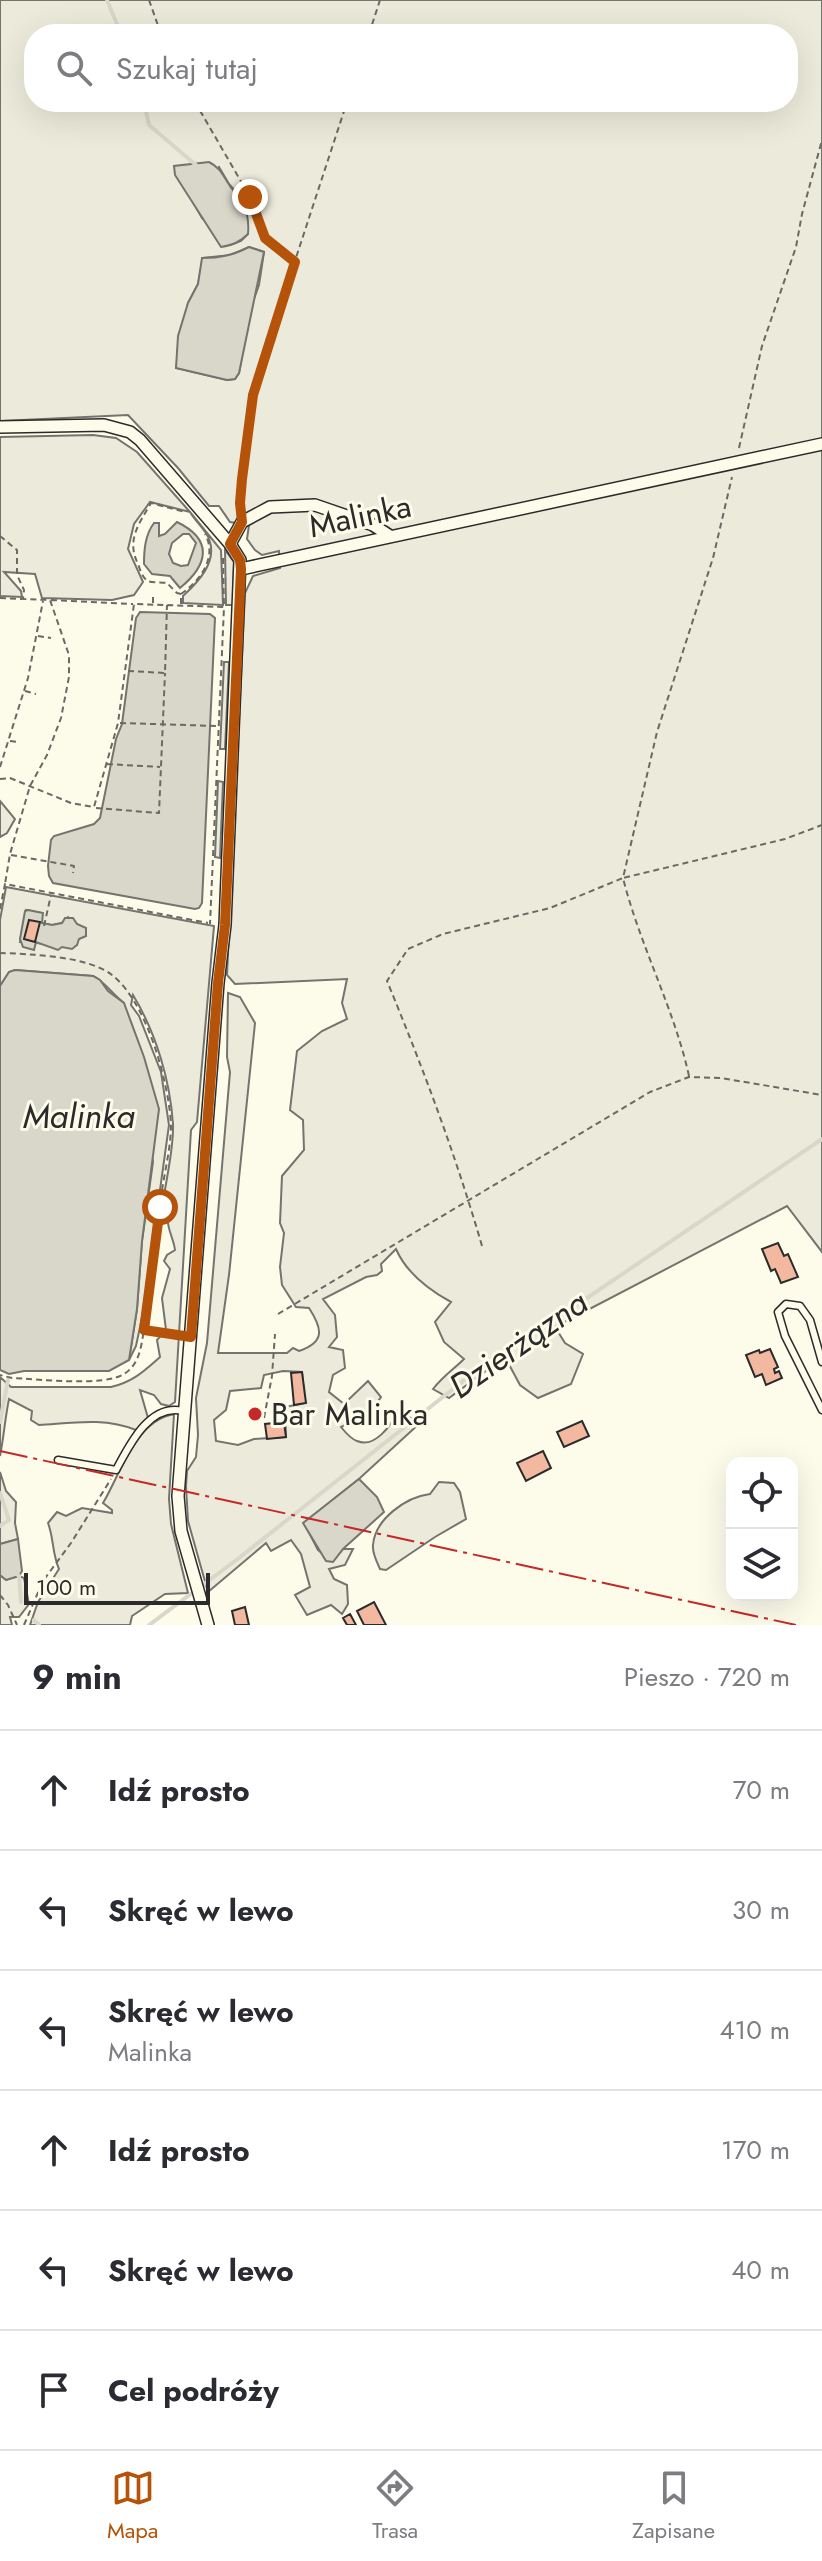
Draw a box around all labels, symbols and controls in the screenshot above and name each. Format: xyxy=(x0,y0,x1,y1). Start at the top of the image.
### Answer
search box xyxy=(24,24,798,112)
icon: search xyxy=(52,46,96,90)
text: Szukaj tutaj xyxy=(116,47,258,90)
route end xyxy=(232,179,268,215)
street label: Malinka xyxy=(305,483,415,549)
water label: Malinka xyxy=(23,1092,135,1141)
route start xyxy=(142,1189,178,1225)
water label: Dzierżązna xyxy=(439,1278,598,1410)
place label: Bar Malinka xyxy=(271,1391,428,1437)
marker: Bar Malinka xyxy=(246,1405,264,1423)
map controls xyxy=(726,1457,798,1601)
button: locate xyxy=(726,1457,798,1529)
button: layers xyxy=(726,1529,798,1601)
scale bar xyxy=(24,1569,210,1605)
text: 100 m xyxy=(36,1571,96,1603)
text: 9 min xyxy=(32,1653,122,1702)
text: Pieszo · 720 m xyxy=(624,1658,790,1696)
icon: ahead xyxy=(32,1768,76,1812)
text: Idź prosto xyxy=(108,1769,250,1812)
text: 70 m xyxy=(733,1771,790,1809)
icon: left xyxy=(32,1888,76,1932)
text: Skręć w lewo xyxy=(108,1889,294,1932)
text: 30 m xyxy=(732,1891,790,1929)
text: Skręć w lewo xyxy=(108,1990,294,2033)
icon: left xyxy=(32,2008,76,2052)
text: 410 m xyxy=(719,2011,790,2049)
text: Malinka xyxy=(108,2033,192,2071)
icon: ahead xyxy=(32,2128,76,2172)
text: Idź prosto xyxy=(108,2129,250,2172)
text: 170 m xyxy=(721,2131,790,2169)
icon: left xyxy=(32,2248,76,2292)
text: Skręć w lewo xyxy=(108,2249,294,2292)
text: 40 m xyxy=(731,2251,790,2289)
icon: arrive xyxy=(32,2368,76,2412)
text: Cel podróży xyxy=(108,2369,279,2412)
tab: Mapa xyxy=(107,2466,158,2546)
tab: Trasa xyxy=(372,2466,418,2546)
tab: Zapisane xyxy=(632,2466,715,2546)

